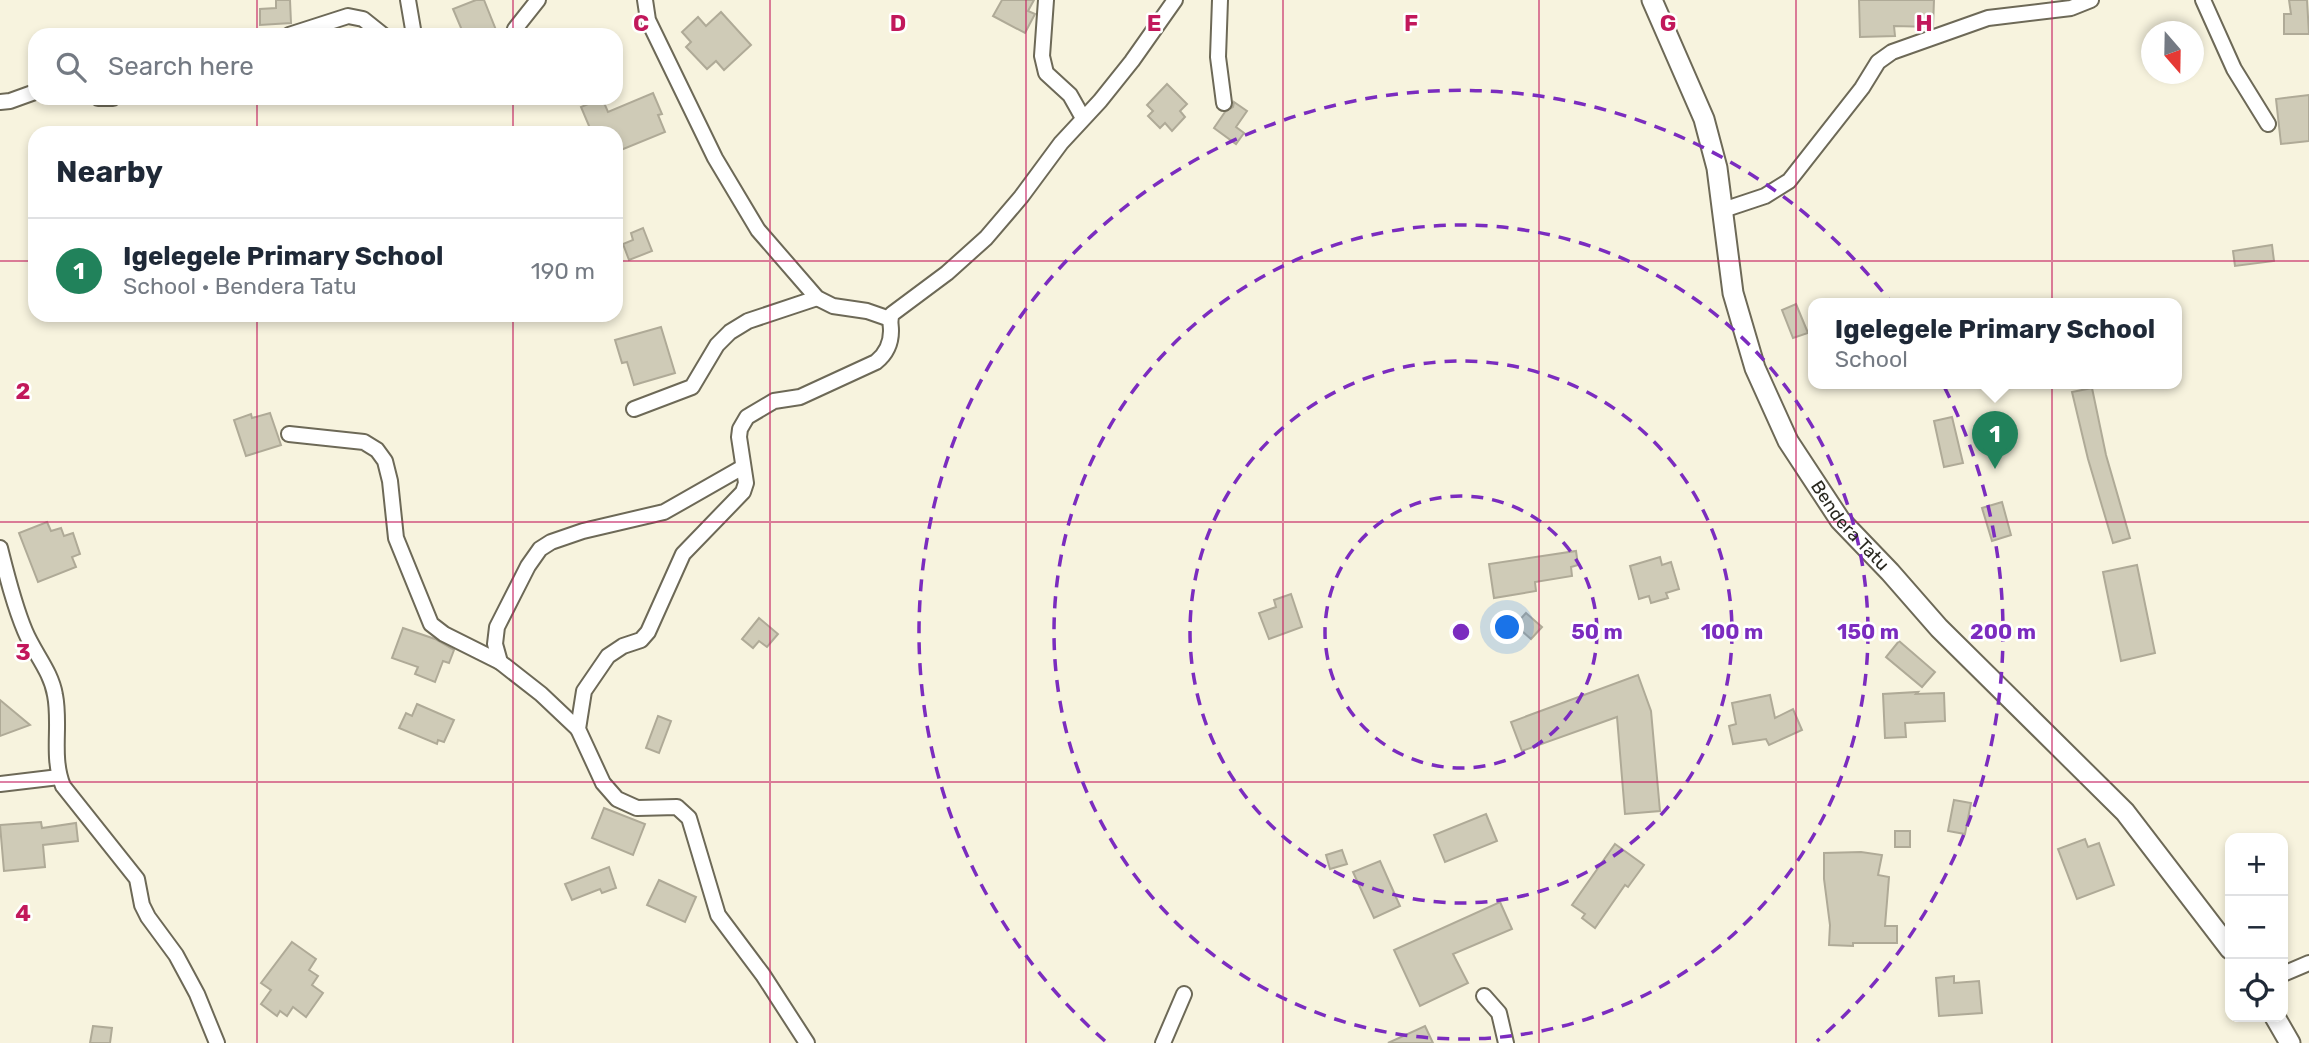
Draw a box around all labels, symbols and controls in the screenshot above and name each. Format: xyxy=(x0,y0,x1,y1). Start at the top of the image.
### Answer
text: C xyxy=(633,9,649,37)
text: D xyxy=(890,9,906,37)
text: E xyxy=(1147,9,1161,37)
text: F xyxy=(1404,9,1418,37)
text: G xyxy=(1660,9,1676,37)
text: H xyxy=(1915,9,1933,37)
north arrow xyxy=(2141,21,2204,84)
search box xyxy=(28,28,623,105)
icon: search xyxy=(52,48,90,86)
text: Search here xyxy=(108,51,254,82)
text: Nearby xyxy=(56,154,163,190)
text: Igelegele Primary School xyxy=(123,241,443,272)
text: 1 xyxy=(73,257,85,285)
text: 190 m xyxy=(531,257,595,285)
text: School · Bendera Tatu xyxy=(123,272,357,300)
popup xyxy=(1808,298,2182,389)
text: Igelegele Primary School xyxy=(1835,314,2155,345)
text: School xyxy=(1835,345,1908,373)
text: 2 xyxy=(16,377,30,405)
pin: 1 xyxy=(1972,411,2018,469)
street label: Bendera Tatu xyxy=(1806,476,1894,575)
your location xyxy=(1490,610,1524,644)
text: 50 m xyxy=(1571,619,1623,644)
text: 100 m xyxy=(1701,619,1763,644)
text: 150 m xyxy=(1837,619,1899,644)
text: 200 m xyxy=(1970,619,2036,644)
centre of rings xyxy=(1449,620,1473,644)
text: 3 xyxy=(15,638,31,666)
map controls xyxy=(2225,833,2288,1022)
button: + xyxy=(2225,833,2288,896)
button: − xyxy=(2225,896,2288,959)
text: 4 xyxy=(15,899,31,927)
button: locate xyxy=(2225,959,2288,1022)

